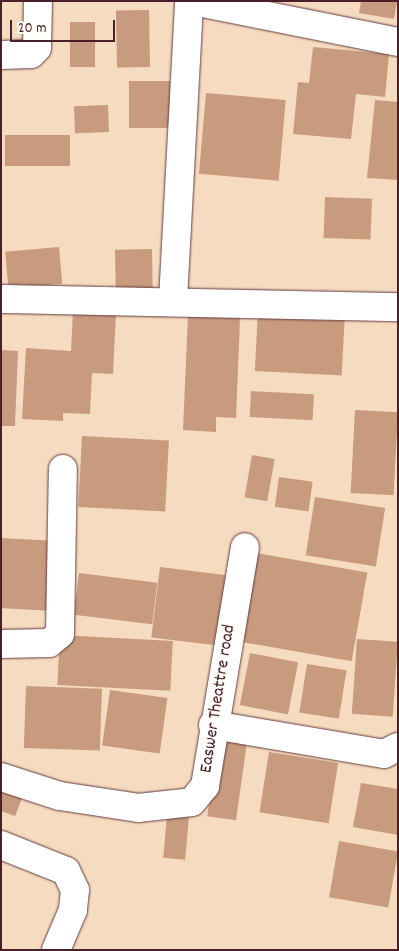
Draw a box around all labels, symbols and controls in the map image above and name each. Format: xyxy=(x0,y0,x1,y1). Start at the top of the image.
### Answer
scale bar xyxy=(12,10,118,42)
text: 20 m xyxy=(18,18,46,40)
street label: Easwer Theattre road xyxy=(197,623,241,775)

